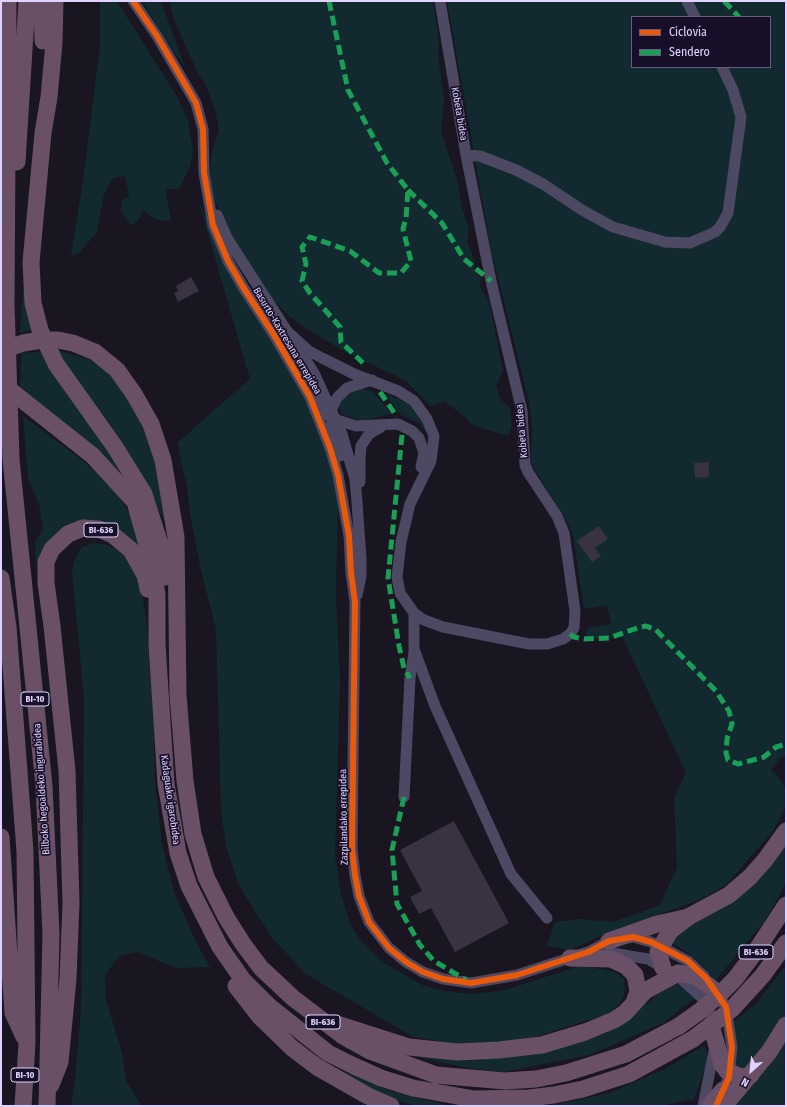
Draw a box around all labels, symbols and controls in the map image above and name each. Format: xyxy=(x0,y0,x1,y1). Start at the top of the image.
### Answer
legend xyxy=(631,16,771,68)
text: Ciclovía xyxy=(669,25,707,39)
text: Sendero xyxy=(669,45,710,59)
street label: Kobeta bidea xyxy=(448,86,470,142)
street label: Basurto-Kaxtresana errepidea xyxy=(250,285,324,397)
street label: Kobeta bidea xyxy=(514,404,530,458)
road number: BI-636 xyxy=(84,523,118,537)
road number: BI-10 xyxy=(21,692,49,706)
street label: Bilboko hegoaldeko ingurabidea xyxy=(31,723,53,855)
street label: Kadaguako igarobidea xyxy=(158,754,182,846)
street label: Zazpilandako errepidea xyxy=(337,769,351,865)
road number: BI-636 xyxy=(739,945,773,959)
road number: BI-636 xyxy=(306,1015,340,1029)
north arrow xyxy=(731,1051,771,1091)
road number: BI-10 xyxy=(11,1068,39,1082)
text: N xyxy=(739,1075,751,1089)

